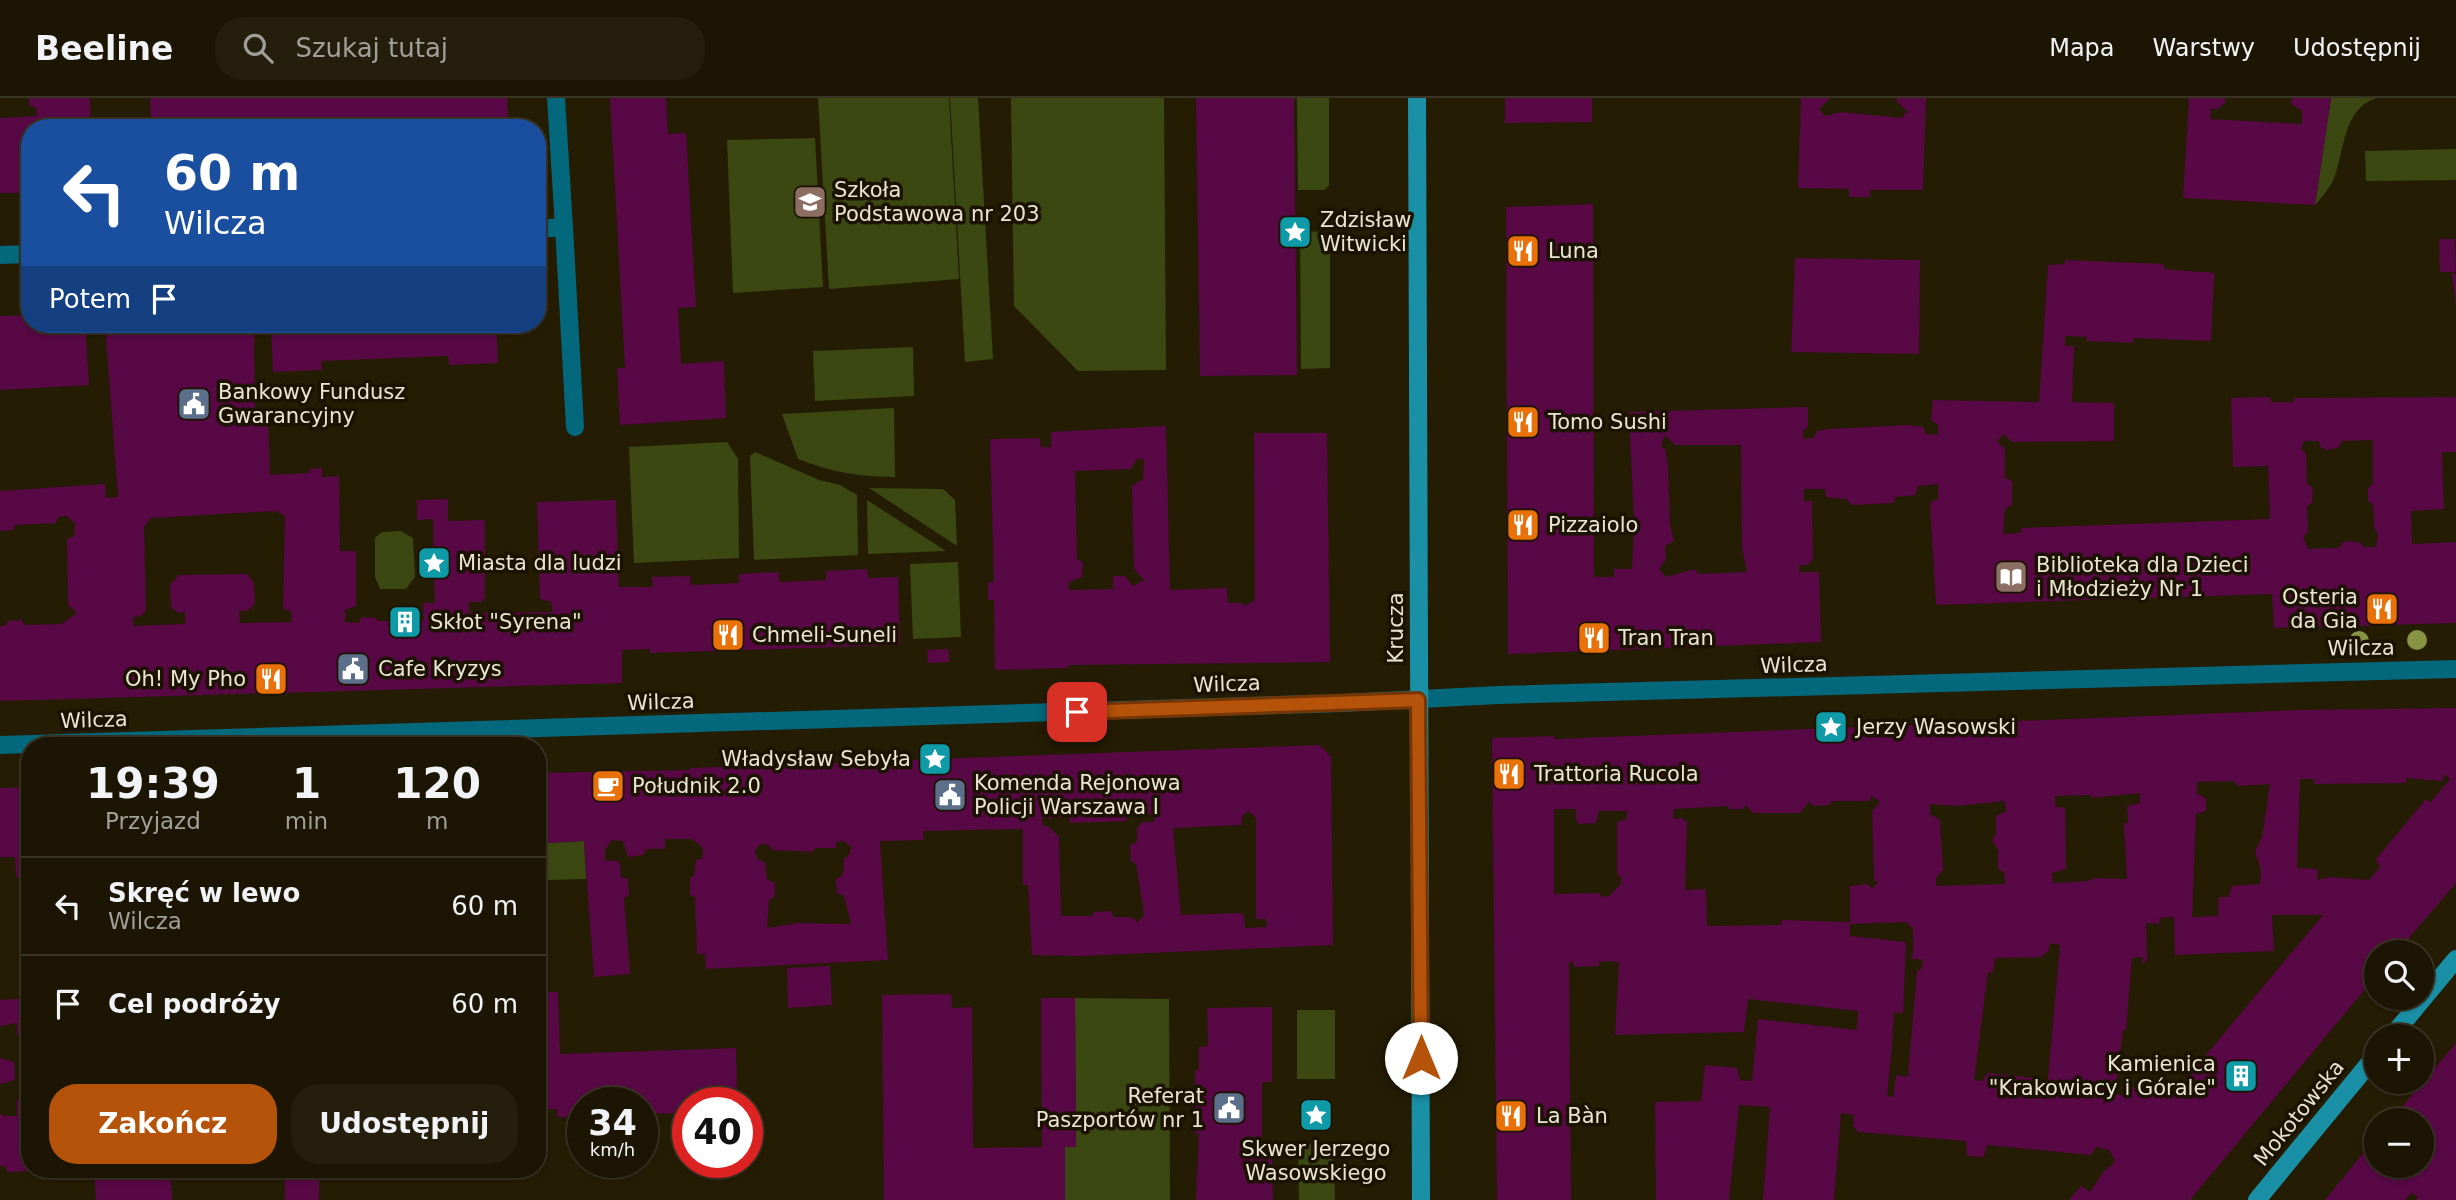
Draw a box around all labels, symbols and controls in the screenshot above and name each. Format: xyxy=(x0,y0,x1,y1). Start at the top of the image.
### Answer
search box xyxy=(215,17,705,80)
text: Beeline xyxy=(35,29,173,68)
icon: search xyxy=(239,29,277,67)
text: Szukaj tutaj xyxy=(295,33,448,63)
text: Mapa xyxy=(2049,34,2115,62)
text: Warstwy xyxy=(2153,34,2255,62)
text: Udostępnij xyxy=(2293,34,2421,62)
text: 60 m xyxy=(164,145,300,202)
icon: left xyxy=(49,147,140,238)
place label: Szkoła Podstawowa nr 203 xyxy=(834,178,1040,226)
school or university icon: Szkoła Podstawowa nr 203 xyxy=(791,183,829,221)
text: Wilcza xyxy=(164,204,267,242)
place label: Zdzisław Witwicki xyxy=(1320,208,1412,256)
place icon: Zdzisław Witwicki xyxy=(1276,213,1314,251)
restaurant icon: Luna xyxy=(1504,232,1542,270)
place label: Luna xyxy=(1548,239,1599,263)
icon: arrive xyxy=(145,280,183,318)
text: Potem xyxy=(49,284,131,314)
place label: Bankowy Fundusz Gwarancyjny xyxy=(218,380,405,428)
public building icon: Bankowy Fundusz Gwarancyjny xyxy=(175,385,213,423)
restaurant icon: Tomo Sushi xyxy=(1504,403,1542,441)
place label: Tomo Sushi xyxy=(1547,410,1667,434)
restaurant icon: Pizzaiolo xyxy=(1504,506,1542,544)
place label: Pizzaiolo xyxy=(1548,513,1638,537)
place icon: Miasta dla ludzi xyxy=(415,544,453,582)
place label: Miasta dla ludzi xyxy=(458,551,622,575)
place label: Biblioteka dla Dzieci i Młodzieży Nr 1 xyxy=(2036,553,2249,601)
library icon: Biblioteka dla Dzieci i Młodzieży Nr 1 xyxy=(1992,558,2030,596)
place label: Osteria da Gia xyxy=(2282,585,2358,633)
restaurant icon: Osteria da Gia xyxy=(2363,590,2401,628)
street label: Krucza xyxy=(1384,592,1408,664)
building icon: Skłot "Syrena" xyxy=(386,603,424,641)
place label: Skłot "Syrena" xyxy=(430,610,582,634)
restaurant icon: Chmeli-Suneli xyxy=(709,616,747,654)
restaurant icon: Tran Tran xyxy=(1575,619,1613,657)
place label: Chmeli-Suneli xyxy=(752,623,897,647)
place label: Tran Tran xyxy=(1617,626,1714,650)
street label: Wilcza xyxy=(2327,635,2395,661)
public building icon: Cafe Kryzys xyxy=(334,650,372,688)
street label: Wilcza xyxy=(1760,652,1828,678)
place label: Cafe Kryzys xyxy=(378,657,502,681)
restaurant icon: Oh! My Pho xyxy=(252,660,290,698)
place label: Oh! My Pho xyxy=(125,667,246,691)
street label: Wilcza xyxy=(1193,671,1261,697)
pin xyxy=(1047,682,1107,742)
street label: Wilcza xyxy=(627,689,695,715)
icon: arrive xyxy=(1058,693,1096,731)
street label: Wilcza xyxy=(60,707,128,733)
place icon: Jerzy Wasowski xyxy=(1812,708,1850,746)
place label: Jerzy Wasowski xyxy=(1854,715,2016,739)
place icon: Władysław Sebyła xyxy=(916,740,954,778)
place label: Władysław Sebyła xyxy=(721,747,911,771)
restaurant icon: Trattoria Rucola xyxy=(1490,755,1528,793)
text: 19:39 xyxy=(86,759,220,808)
text: 1 xyxy=(292,759,321,808)
text: 120 xyxy=(393,759,481,808)
place label: Trattoria Rucola xyxy=(1533,762,1699,786)
cafe icon: Południk 2.0 xyxy=(589,767,627,805)
place label: Komenda Rejonowa Policji Warszawa I xyxy=(974,771,1181,819)
place label: Południk 2.0 xyxy=(632,774,761,798)
public building icon: Komenda Rejonowa Policji Warszawa I xyxy=(931,776,969,814)
text: Przyjazd xyxy=(105,808,201,834)
text: min xyxy=(285,808,328,834)
text: m xyxy=(426,808,448,834)
text: Skręć w lewo xyxy=(108,878,300,908)
icon: left xyxy=(49,887,87,925)
text: 60 m xyxy=(451,891,518,921)
text: Wilcza xyxy=(108,908,182,934)
map controls xyxy=(2364,940,2434,1178)
button: search xyxy=(2364,940,2434,1010)
icon: arrive xyxy=(49,985,87,1023)
text: Cel podróży xyxy=(108,989,281,1019)
text: 60 m xyxy=(451,989,518,1019)
position arrow xyxy=(1384,1021,1458,1095)
button: + xyxy=(2364,1024,2434,1094)
place label: Kamienica "Krakowiacy i Górale" xyxy=(1989,1052,2216,1100)
street label: Mokotowska xyxy=(2249,1055,2349,1171)
building icon: Kamienica "Krakowiacy i Górale" xyxy=(2222,1057,2260,1095)
button: Zakończ xyxy=(49,1084,277,1164)
button: Udostępnij xyxy=(291,1084,518,1164)
place label: Referat Paszportów nr 1 xyxy=(1036,1084,1204,1132)
speed limit sign: 40 xyxy=(672,1087,763,1178)
public building icon: Referat Paszportów nr 1 xyxy=(1210,1089,1248,1127)
place icon: Skwer Jerzego Wasowskiego xyxy=(1297,1096,1335,1134)
restaurant icon: La Bàn xyxy=(1492,1097,1530,1135)
text: 34 xyxy=(588,1103,637,1143)
place label: La Bàn xyxy=(1536,1104,1608,1128)
button: − xyxy=(2364,1108,2434,1178)
place label: Skwer Jerzego Wasowskiego xyxy=(1242,1137,1390,1185)
text: km/h xyxy=(590,1139,635,1160)

